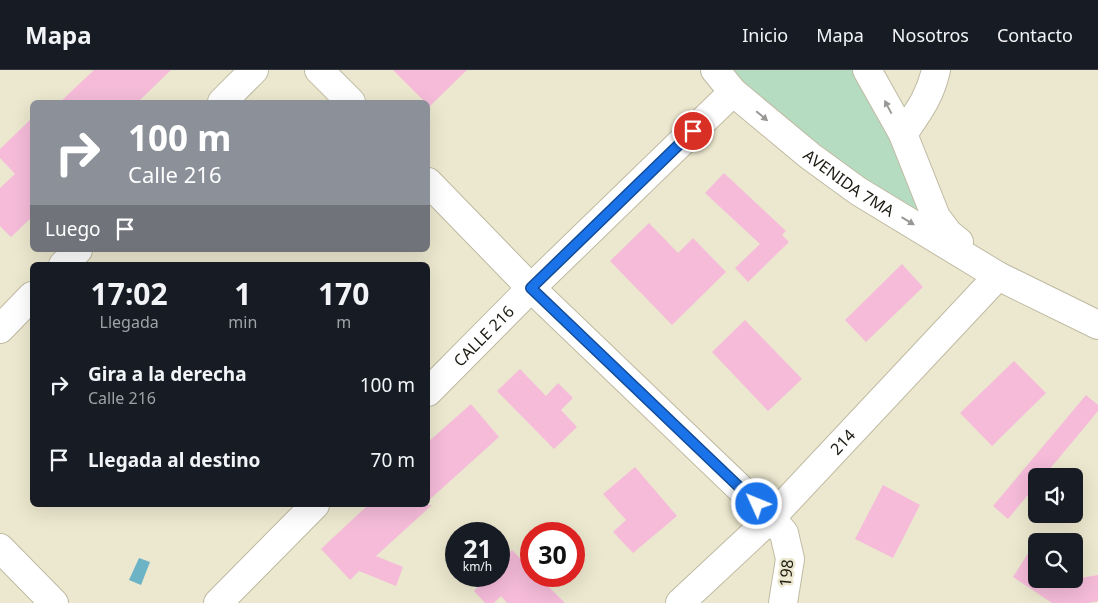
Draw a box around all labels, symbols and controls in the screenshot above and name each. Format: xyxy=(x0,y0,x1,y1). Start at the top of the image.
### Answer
text: Mapa xyxy=(25,18,92,51)
text: Inicio xyxy=(742,23,788,47)
text: Mapa xyxy=(816,23,864,47)
text: Nosotros xyxy=(892,23,969,47)
text: Contacto xyxy=(997,23,1073,47)
one-way arrow xyxy=(884,100,892,114)
pin xyxy=(672,110,714,152)
one-way arrow xyxy=(756,110,768,122)
text: 100 m xyxy=(128,114,231,161)
icon: arrive xyxy=(679,117,707,145)
icon: right xyxy=(45,120,110,185)
street label: AVENIDA 7MA xyxy=(799,144,899,222)
text: Calle 216 xyxy=(128,159,221,189)
icon: arrive xyxy=(111,215,139,243)
text: Luego xyxy=(45,216,101,242)
one-way arrow xyxy=(901,217,914,226)
text: 17:02 xyxy=(91,273,168,314)
text: 1 xyxy=(234,273,251,314)
text: 170 xyxy=(318,273,369,314)
street label: CALLE 216 xyxy=(448,301,519,371)
text: Llegada xyxy=(100,311,159,333)
text: min xyxy=(228,311,257,333)
text: m xyxy=(336,311,351,333)
text: Gira a la derecha xyxy=(88,361,247,387)
icon: right xyxy=(45,371,73,399)
text: 100 m xyxy=(360,372,415,398)
text: Calle 216 xyxy=(88,387,156,409)
street label: 214 xyxy=(825,424,860,459)
icon: arrive xyxy=(45,446,73,474)
text: Llegada al destino xyxy=(88,447,260,473)
text: 70 m xyxy=(371,447,415,473)
map controls xyxy=(1028,468,1083,588)
button: sound xyxy=(1028,468,1083,523)
position arrow xyxy=(730,477,782,529)
speed limit sign: 30 xyxy=(520,522,585,587)
text: 21 xyxy=(463,531,492,565)
button: search xyxy=(1028,533,1083,588)
text: km/h xyxy=(463,558,492,575)
street label: 198 xyxy=(774,558,798,588)

